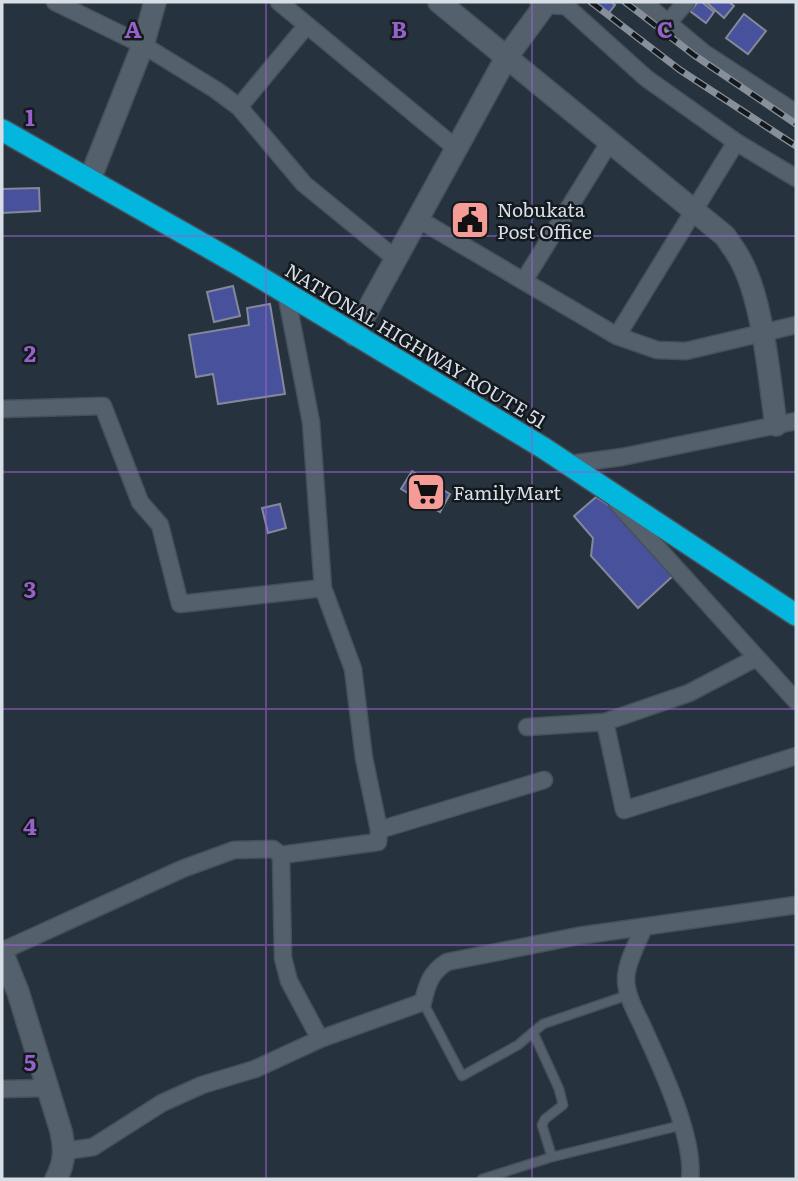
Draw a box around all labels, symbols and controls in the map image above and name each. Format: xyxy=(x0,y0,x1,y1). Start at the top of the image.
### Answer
text: A xyxy=(124,11,142,45)
text: B xyxy=(391,11,407,45)
text: C xyxy=(657,11,673,45)
text: 1 xyxy=(25,99,35,133)
place label: Nobukata Post Office xyxy=(497,195,592,245)
public building icon: Nobukata Post Office xyxy=(449,199,491,241)
street label: NATIONAL HIGHWAY ROUTE 51 xyxy=(280,256,552,434)
text: 2 xyxy=(24,335,36,369)
supermarket icon: FamilyMart xyxy=(405,471,447,513)
place label: FamilyMart xyxy=(453,478,561,506)
text: 3 xyxy=(24,571,36,605)
text: 4 xyxy=(23,808,37,842)
text: 5 xyxy=(24,1044,36,1078)

